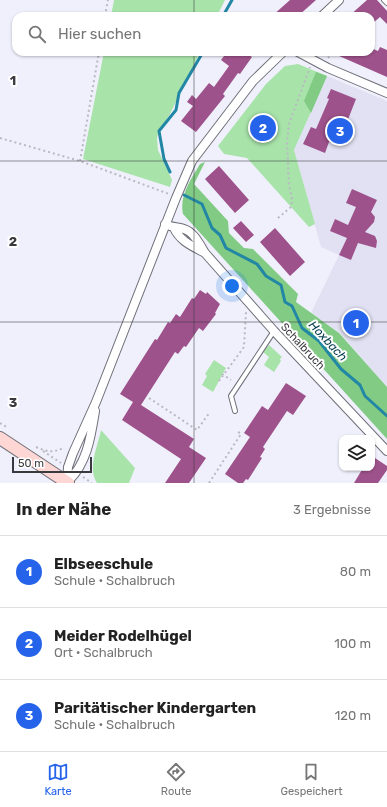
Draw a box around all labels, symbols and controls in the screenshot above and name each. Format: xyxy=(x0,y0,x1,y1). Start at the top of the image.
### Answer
search box xyxy=(12,12,375,56)
icon: search xyxy=(26,23,48,45)
text: Hier suchen xyxy=(58,25,141,43)
text: 1 xyxy=(10,73,16,88)
pin: 2 xyxy=(250,113,276,143)
pin: 3 xyxy=(327,116,353,146)
text: 2 xyxy=(9,234,17,249)
your location xyxy=(222,276,242,296)
pin: 1 xyxy=(343,308,369,338)
water label: Hoxbach xyxy=(306,318,350,364)
street label: Schalbruch xyxy=(278,321,327,372)
text: 3 xyxy=(9,395,18,410)
map controls xyxy=(339,435,375,471)
button: layers xyxy=(339,435,375,471)
scale bar xyxy=(12,455,92,474)
text: 50 m xyxy=(18,457,44,470)
text: In der Nähe xyxy=(16,499,111,519)
text: 3 Ergebnisse xyxy=(293,502,371,517)
text: Elbseeschule xyxy=(54,555,153,573)
text: 1 xyxy=(26,564,32,579)
text: 80 m xyxy=(340,564,371,579)
text: Schule · Schalbruch xyxy=(54,573,175,588)
text: Meider Rodelhügel xyxy=(54,627,192,645)
text: 2 xyxy=(25,636,33,651)
text: 100 m xyxy=(334,636,371,651)
text: Ort · Schalbruch xyxy=(54,645,153,660)
text: Paritätischer Kindergarten xyxy=(54,699,256,717)
text: 3 xyxy=(25,708,33,723)
text: 120 m xyxy=(335,708,371,723)
text: Schule · Schalbruch xyxy=(54,717,175,732)
tab: Karte xyxy=(45,761,72,798)
tab: Route xyxy=(161,761,191,798)
tab: Gespeichert xyxy=(280,761,342,798)

